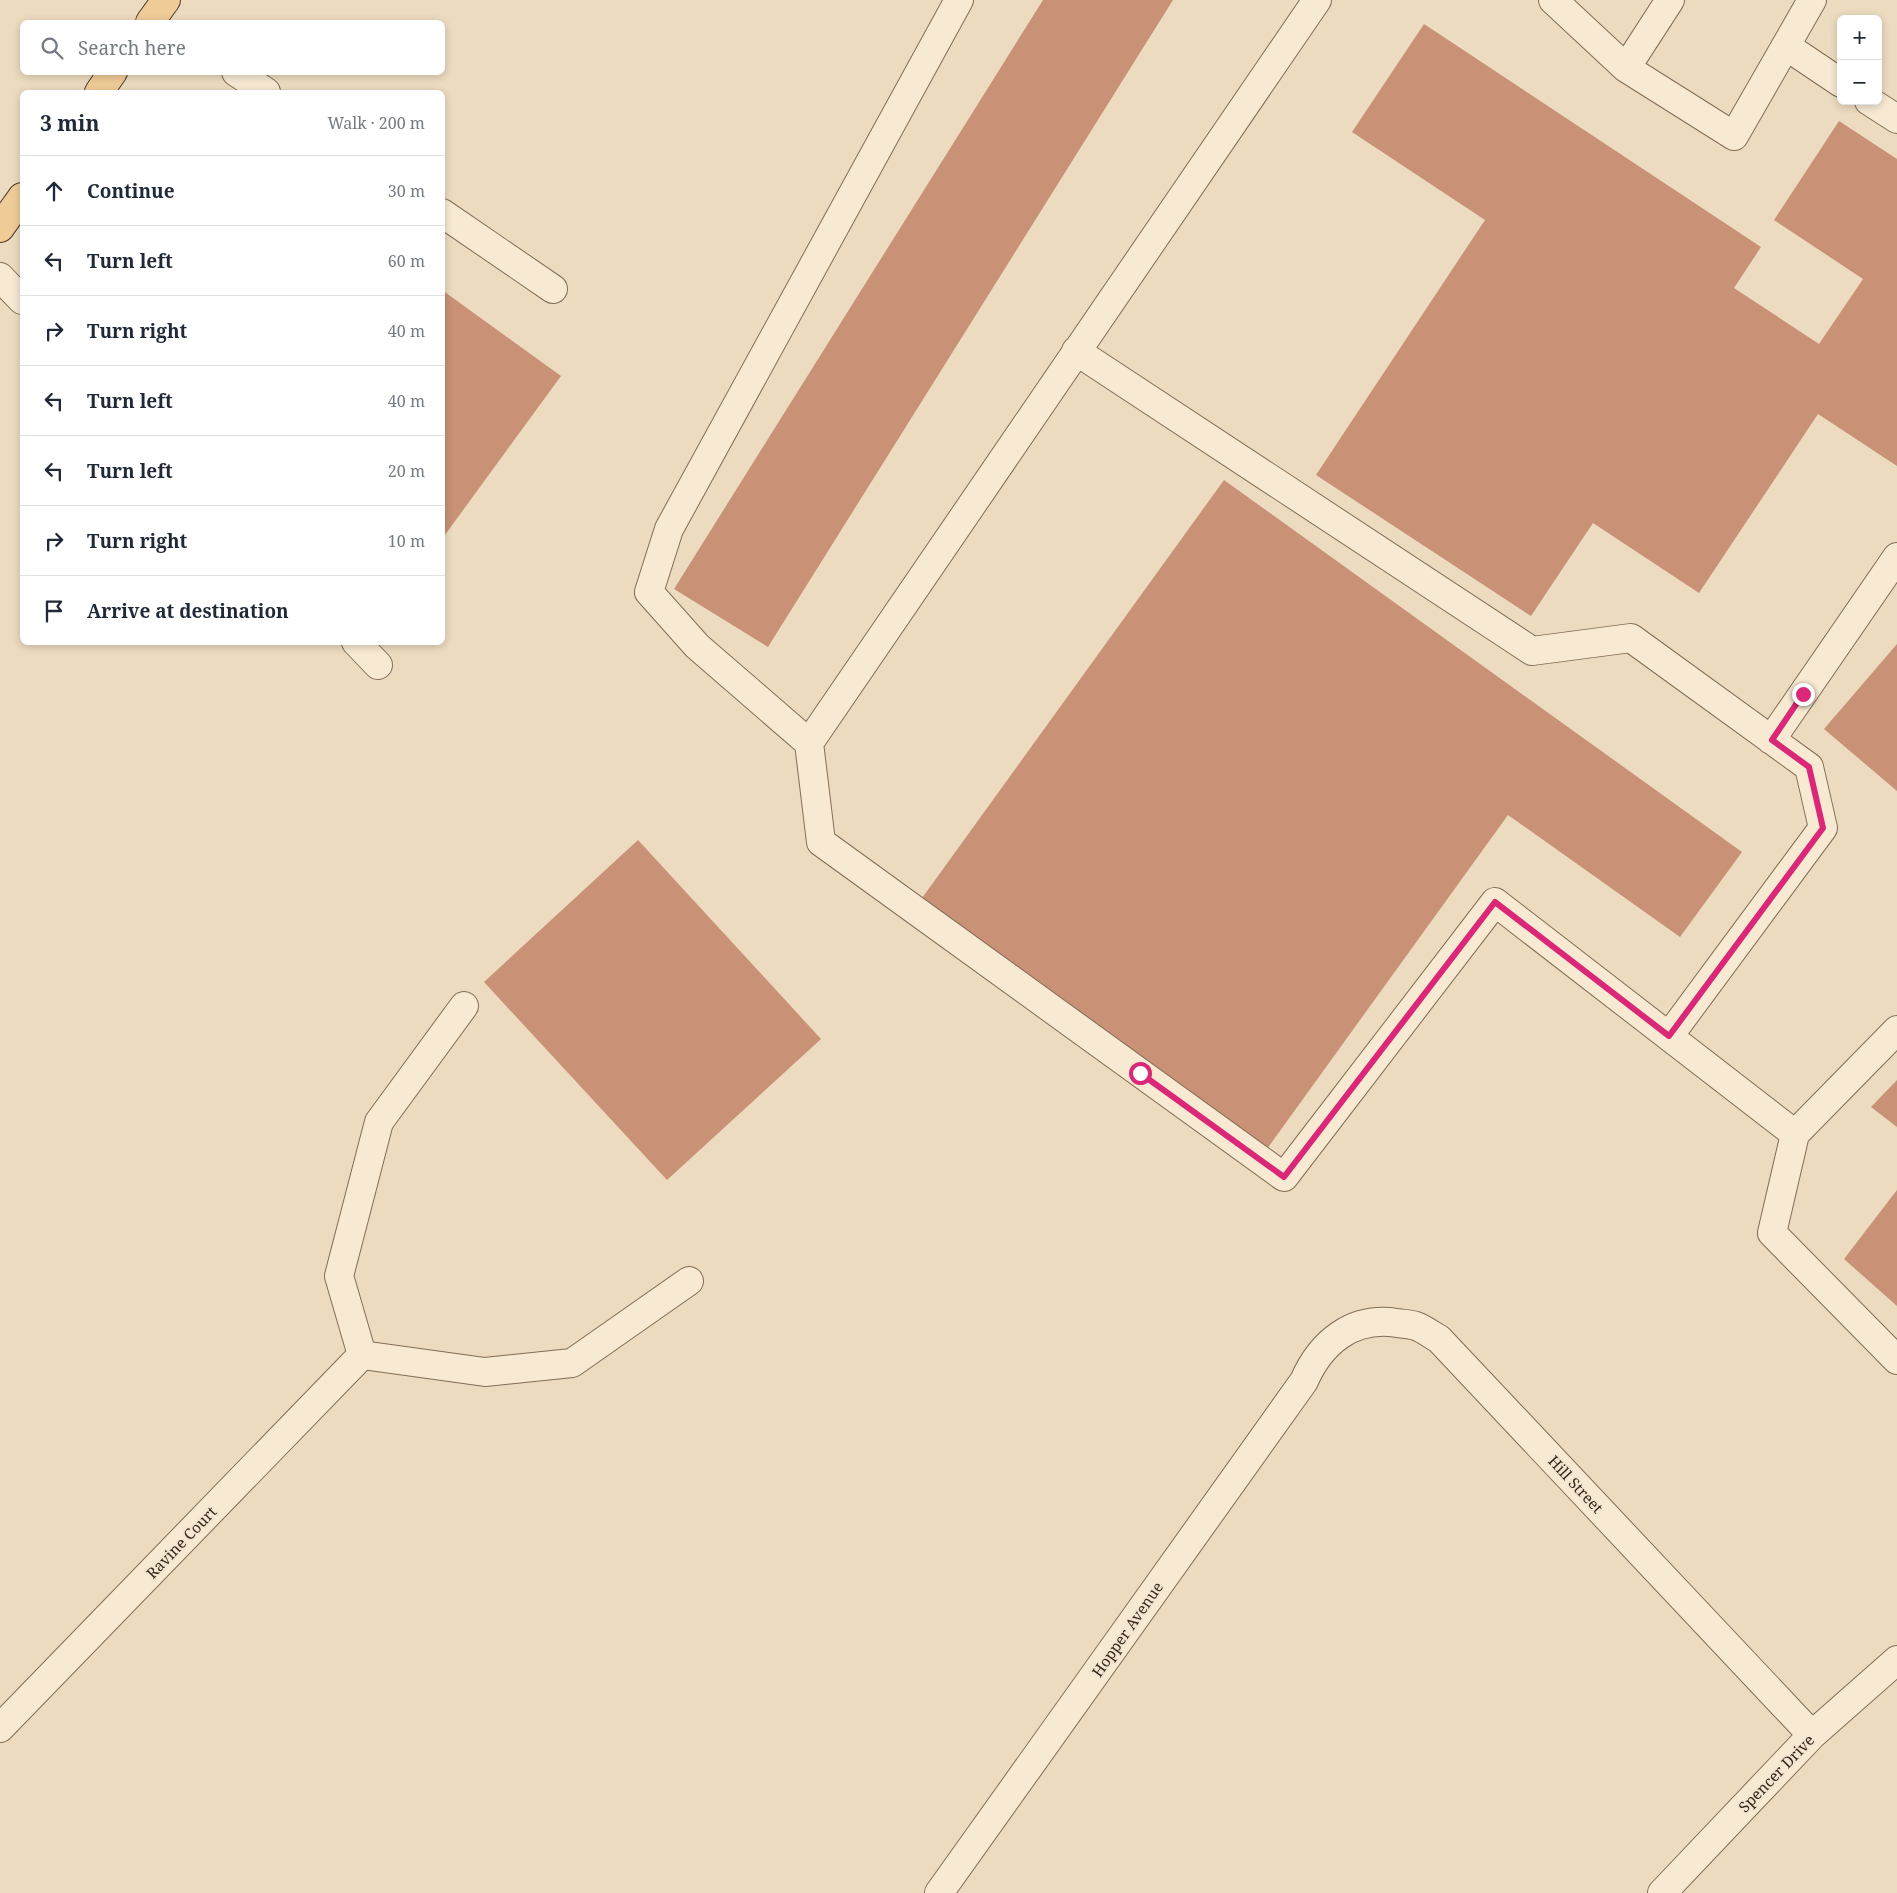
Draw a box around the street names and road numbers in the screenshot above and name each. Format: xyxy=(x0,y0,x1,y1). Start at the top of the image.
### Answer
street label: Hill Street xyxy=(1544,1451,1608,1517)
street label: Ravine Court xyxy=(141,1502,221,1582)
street label: Hopper Avenue xyxy=(1087,1578,1167,1680)
street label: Spencer Drive xyxy=(1734,1730,1818,1816)

